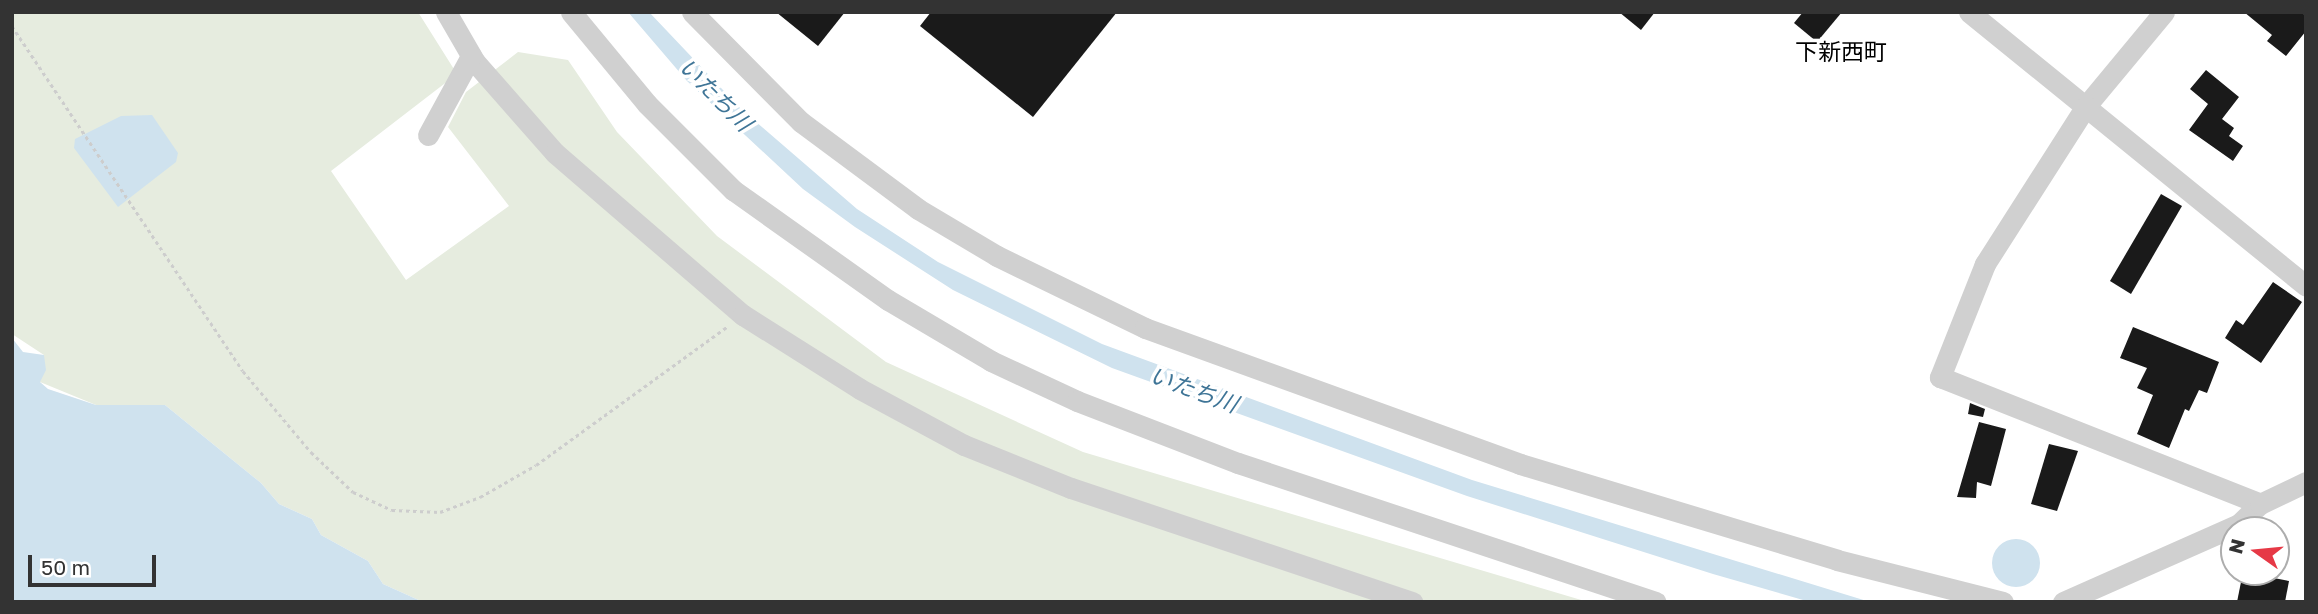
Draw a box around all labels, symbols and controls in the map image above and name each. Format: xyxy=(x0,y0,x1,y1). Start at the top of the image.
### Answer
district label: 下新西町 xyxy=(1795,37,1887,65)
water label: いたち川 xyxy=(674,52,758,136)
water label: いたち川 xyxy=(1146,360,1242,418)
north arrow xyxy=(2220,516,2290,586)
text: N xyxy=(2223,536,2249,556)
scale bar xyxy=(32,540,159,584)
text: 50 m xyxy=(41,554,90,580)

